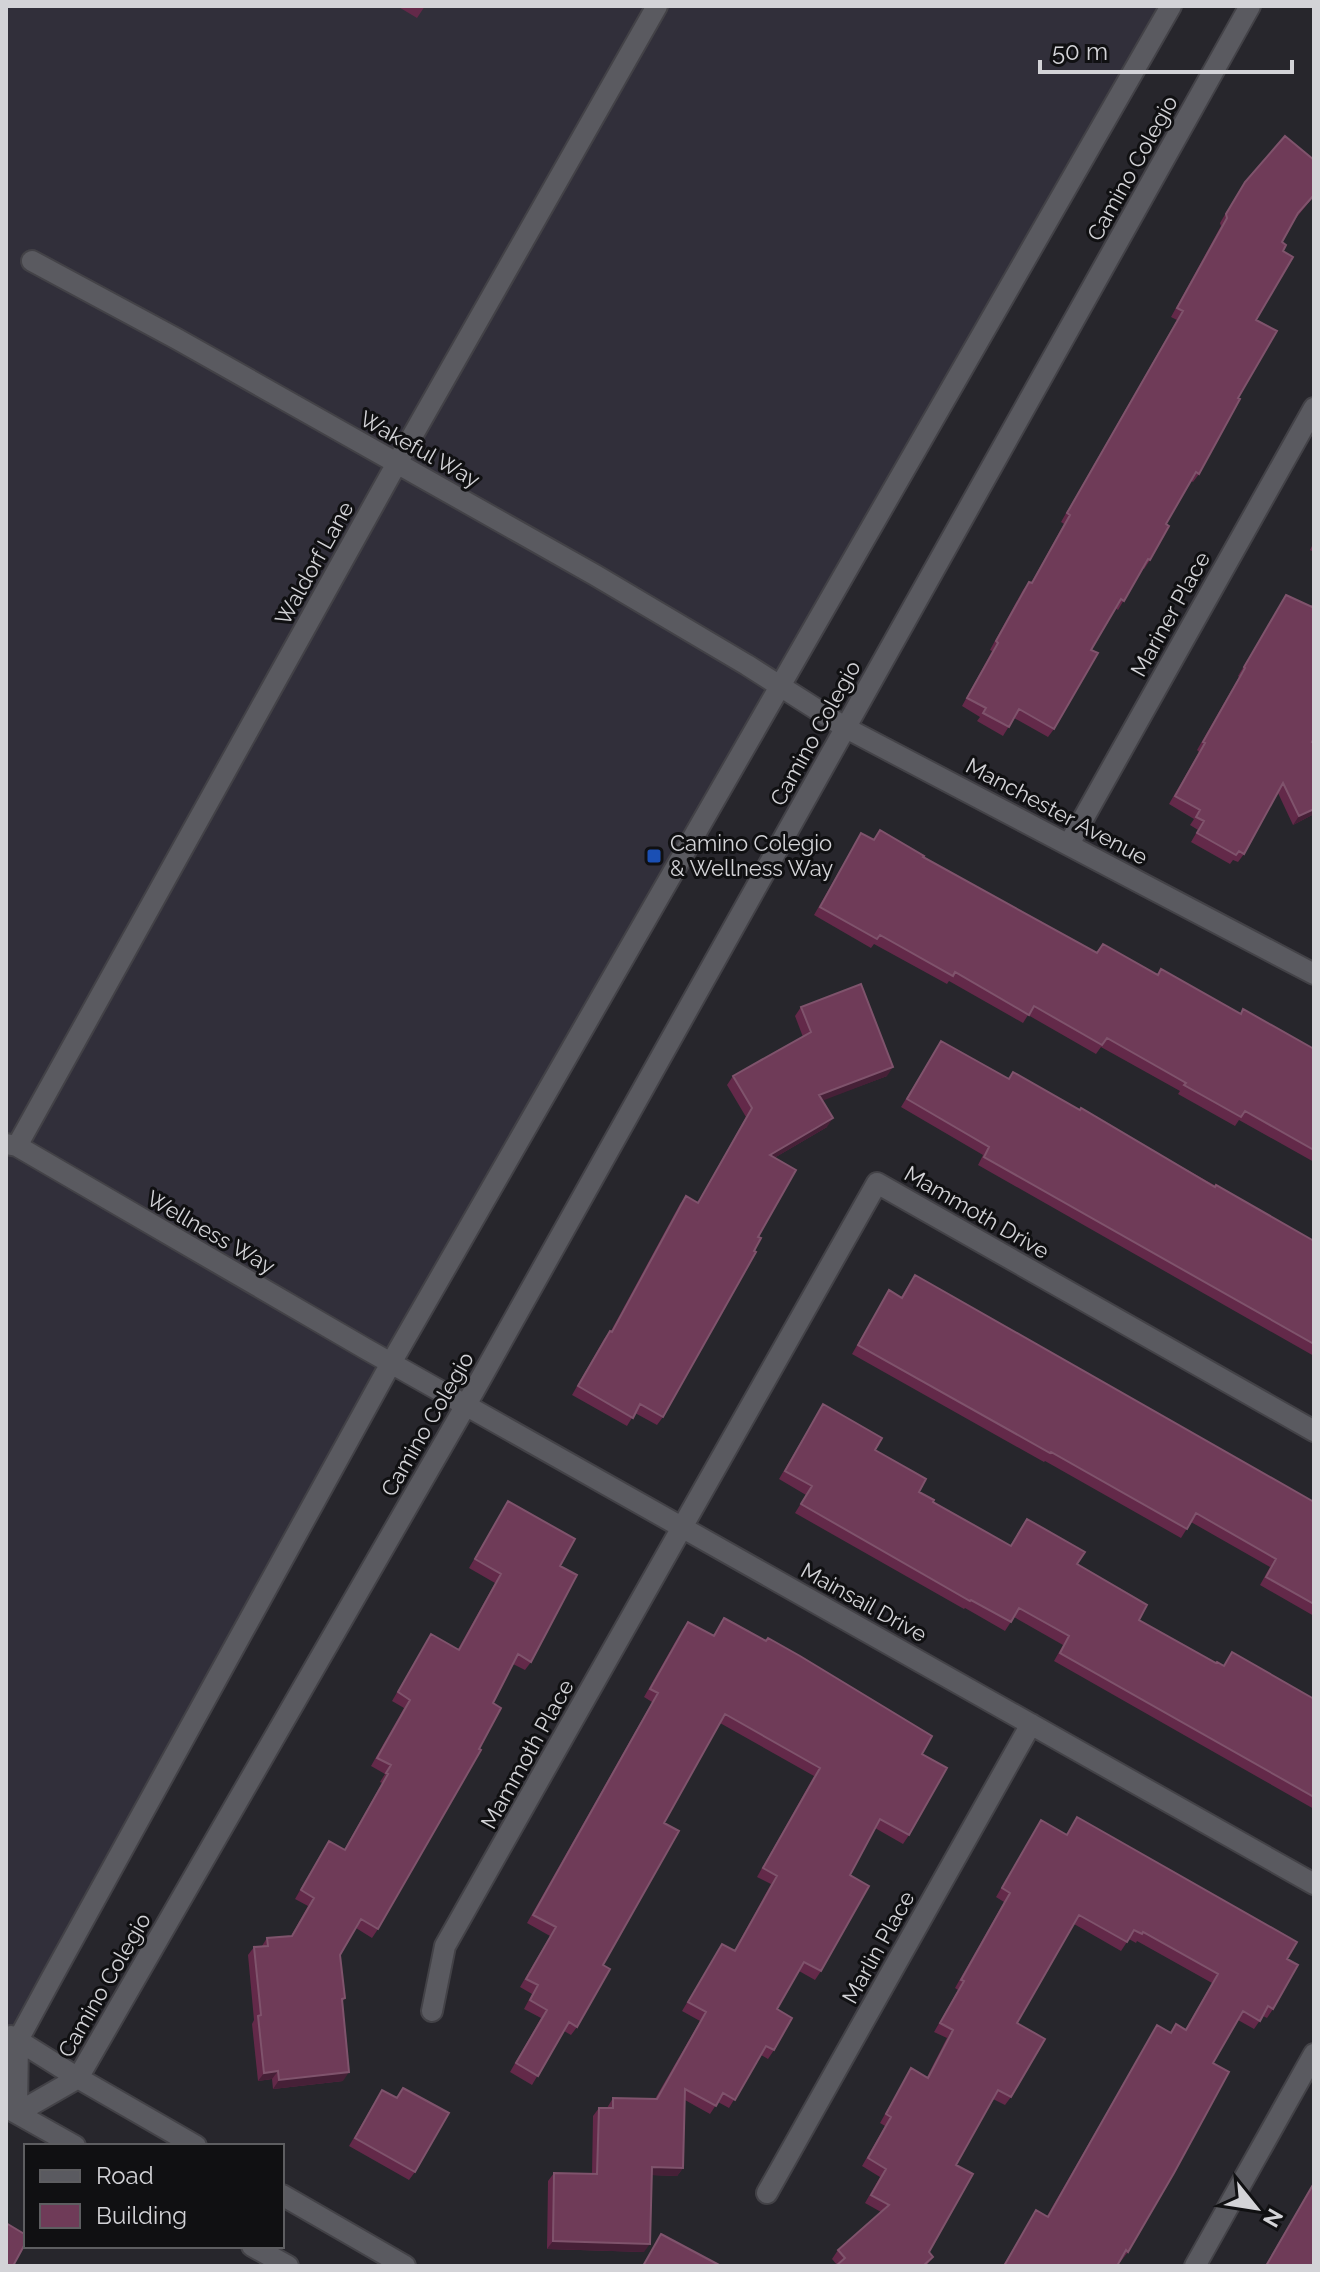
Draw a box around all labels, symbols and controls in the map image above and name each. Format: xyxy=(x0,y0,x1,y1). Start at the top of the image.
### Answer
scale bar xyxy=(1040,24,1292,74)
text: 50 m xyxy=(1052,37,1108,66)
street label: Camino Colegio xyxy=(1081,91,1183,245)
street label: Wakeful Way xyxy=(355,405,485,493)
street label: Waldorf Lane xyxy=(269,497,359,629)
street label: Mariner Place xyxy=(1125,547,1215,681)
street label: Camino Colegio xyxy=(764,656,866,810)
street label: Manchester Avenue xyxy=(962,752,1152,870)
place label: Camino Colegio & Wellness Way xyxy=(670,830,833,881)
marker: Camino Colegio & Wellness Way xyxy=(645,847,663,865)
street label: Mammoth Drive xyxy=(900,1160,1054,1264)
street label: Wellness Way xyxy=(142,1185,280,1279)
street label: Camino Colegio xyxy=(375,1347,479,1501)
street label: Mainsail Drive xyxy=(797,1557,931,1647)
street label: Mammoth Place xyxy=(475,1675,579,1833)
street label: Marlin Place xyxy=(836,1886,920,2008)
street label: Camino Colegio xyxy=(52,1908,156,2062)
legend xyxy=(24,2144,284,2248)
text: Road xyxy=(96,2161,154,2190)
north arrow xyxy=(1216,2168,1296,2248)
text: Building xyxy=(96,2201,187,2230)
text: N xyxy=(1258,2204,1289,2232)

